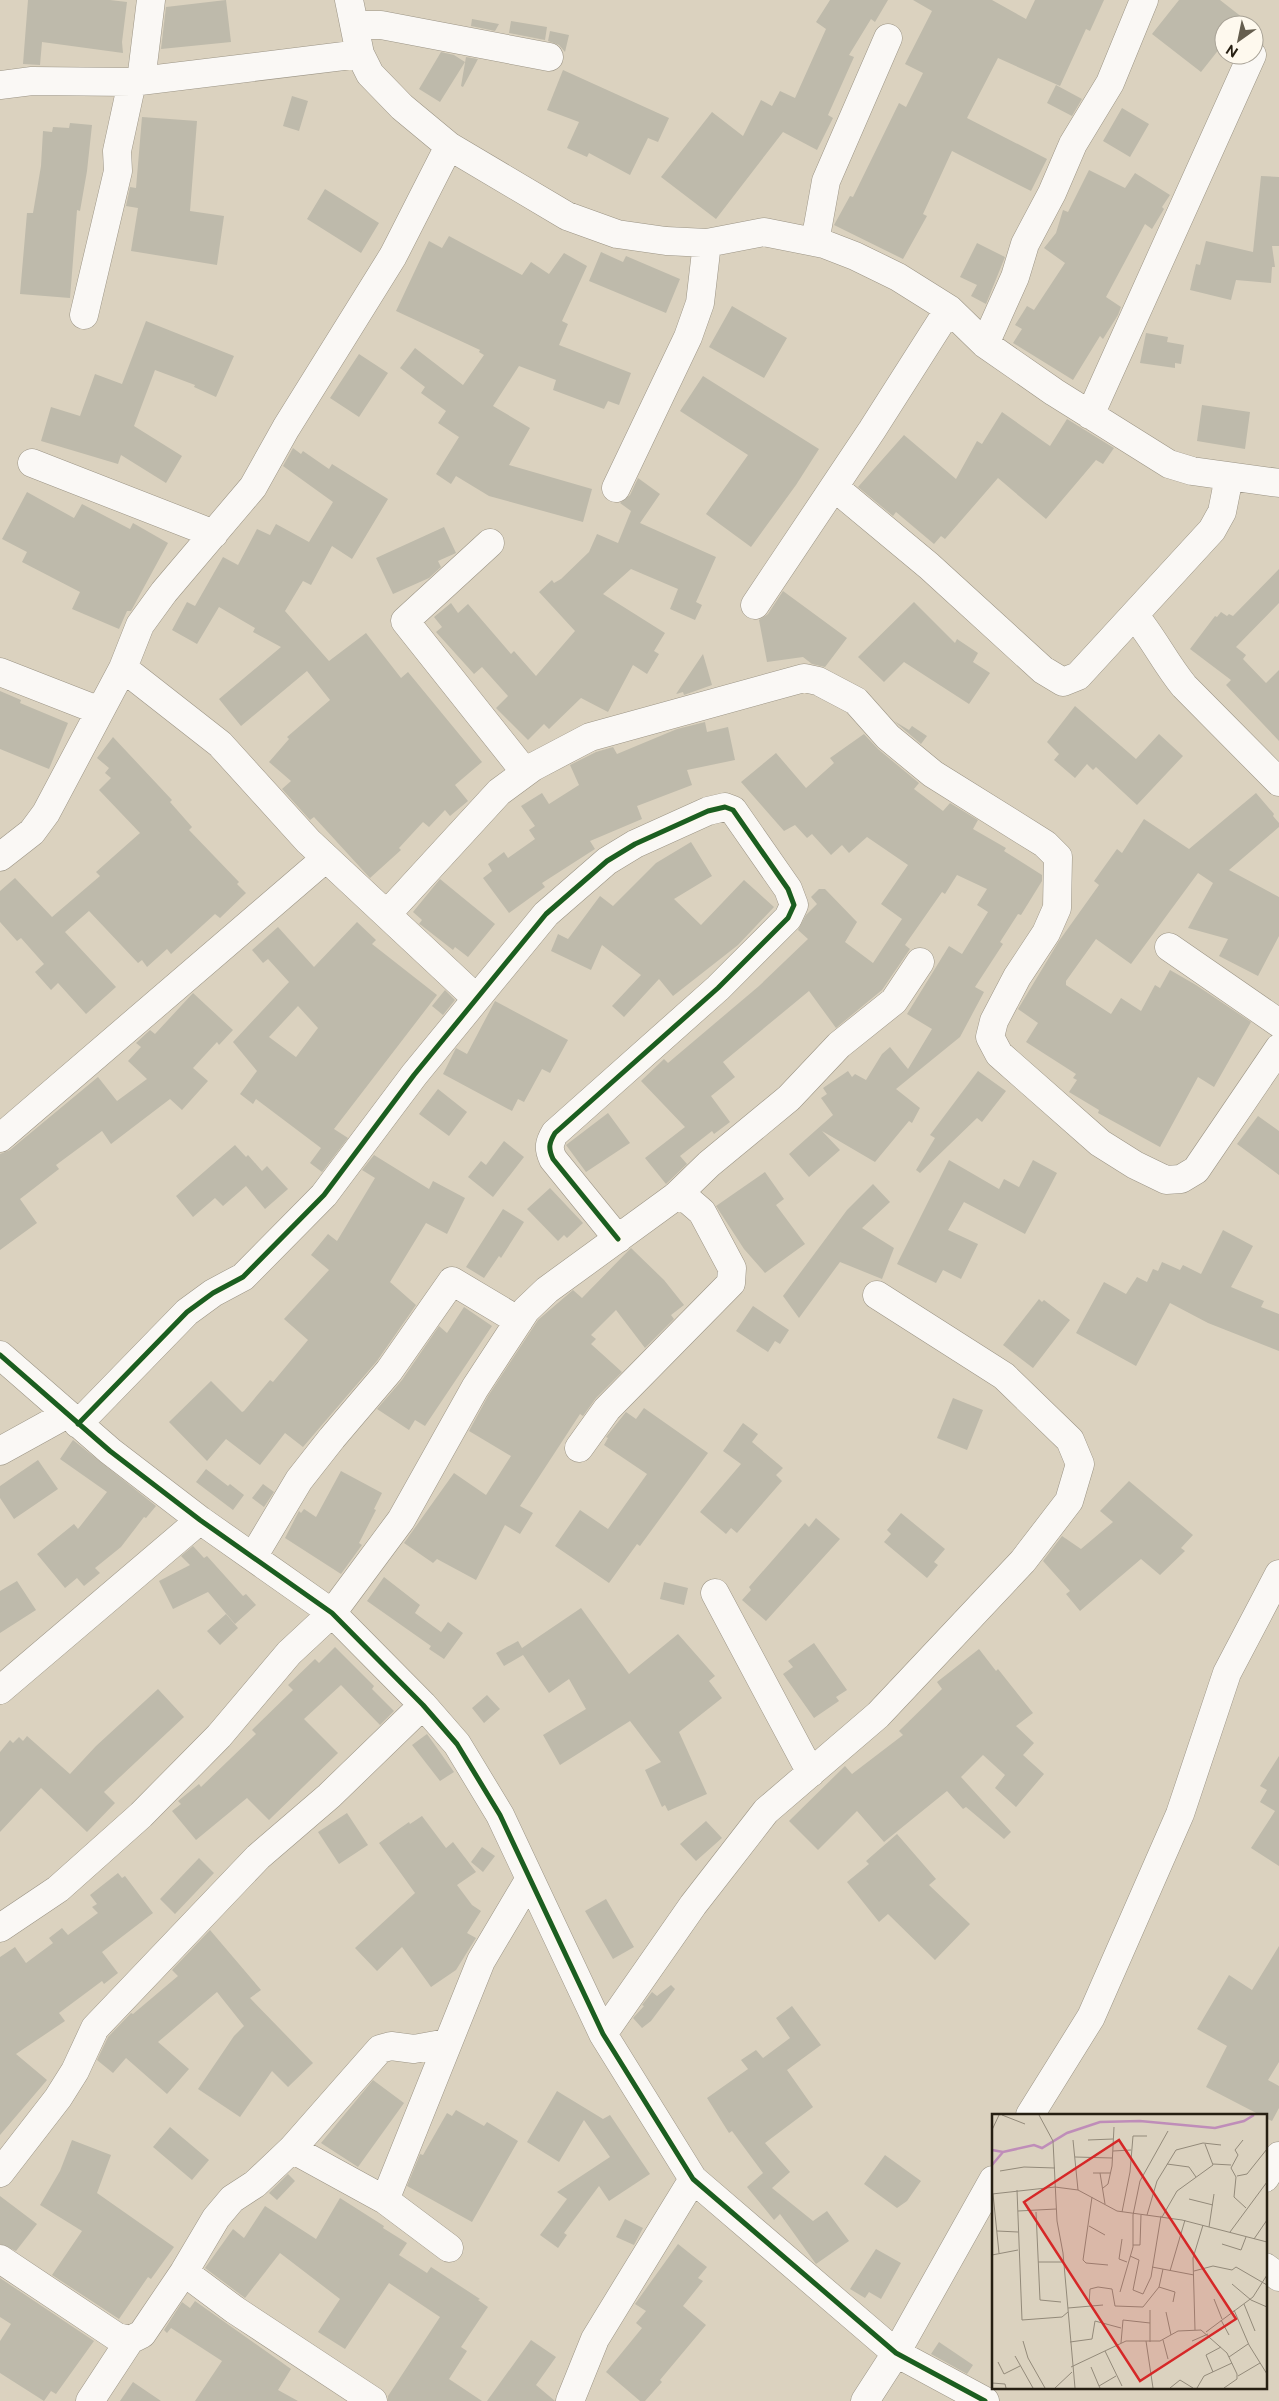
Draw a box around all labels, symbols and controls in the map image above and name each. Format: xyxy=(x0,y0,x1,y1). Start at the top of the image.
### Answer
north arrow xyxy=(1214,15,1264,65)
text: N xyxy=(1223,41,1241,61)
inset map xyxy=(992,2114,1266,2388)

